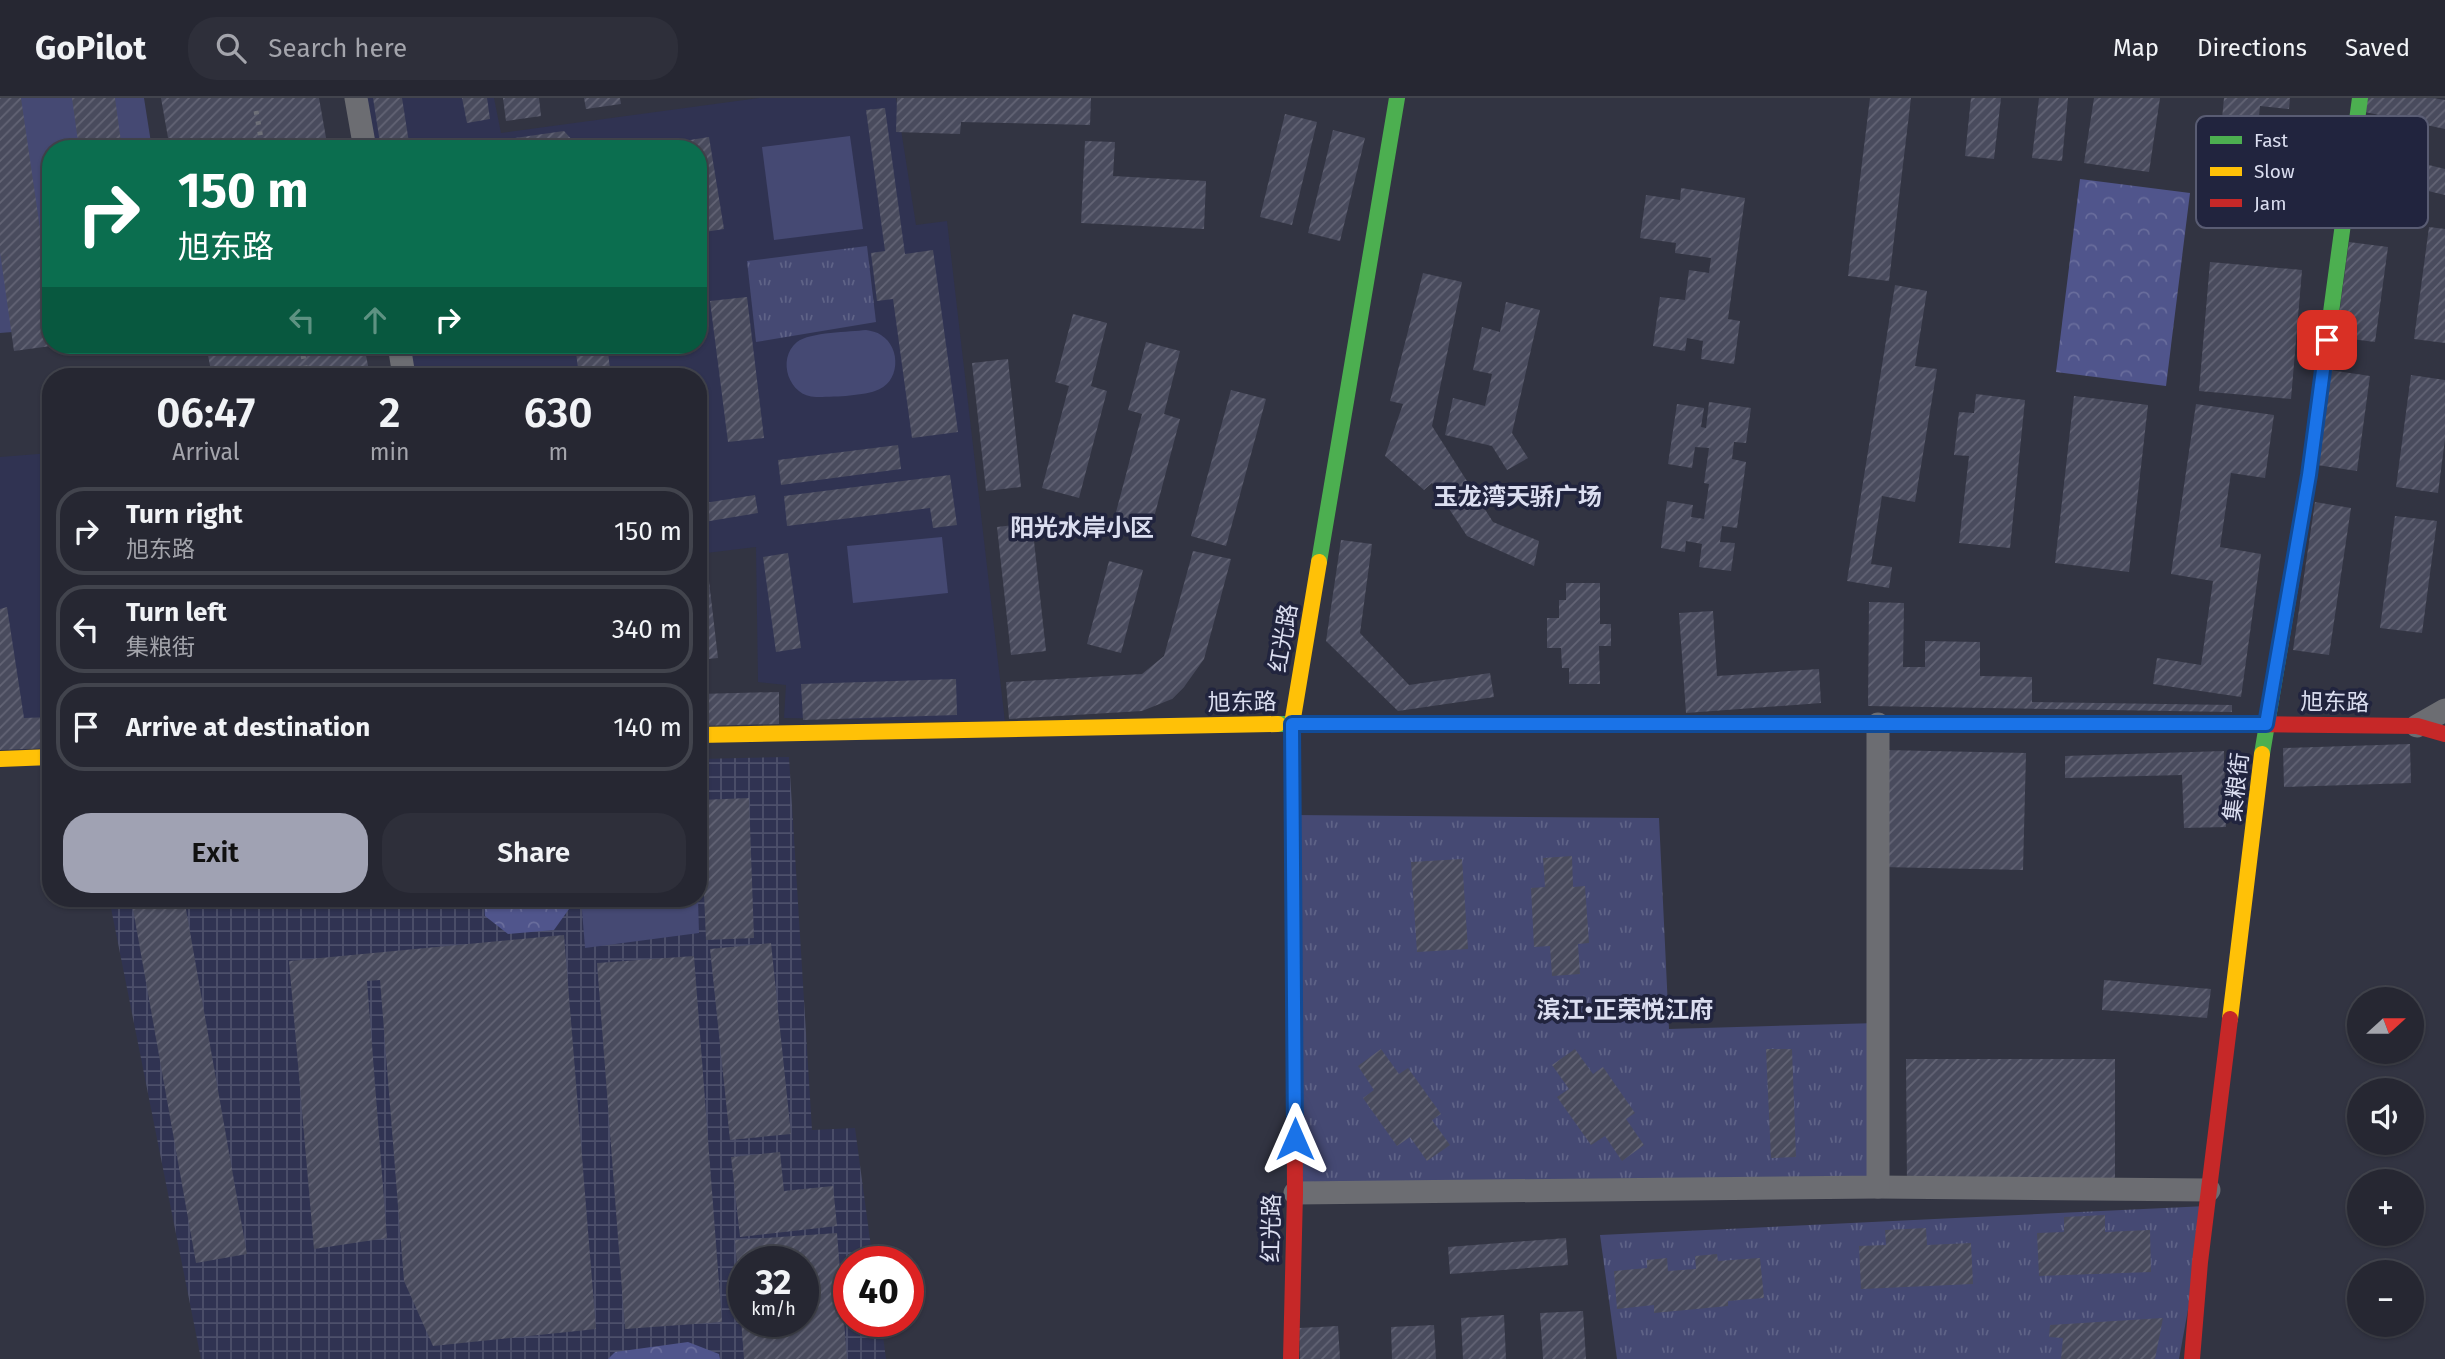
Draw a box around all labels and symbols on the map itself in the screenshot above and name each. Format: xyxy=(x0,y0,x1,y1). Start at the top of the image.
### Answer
legend xyxy=(2196,116,2428,228)
text: Fast xyxy=(2254,129,2288,152)
text: Slow xyxy=(2254,160,2295,183)
text: Jam xyxy=(2254,192,2286,215)
pin xyxy=(2297,310,2357,370)
district label: 玉龙湾天骄广场 xyxy=(1434,483,1602,511)
district label: 阳光水岸小区 xyxy=(1010,514,1154,542)
street label: 红光路 xyxy=(1263,602,1303,674)
street label: 旭东路 xyxy=(1207,687,1277,717)
street label: 旭东路 xyxy=(2300,687,2370,717)
street label: 集粮街 xyxy=(2218,751,2254,823)
north arrow xyxy=(2347,987,2424,1064)
district label: 滨江•正荣悦江府 xyxy=(1537,996,1713,1024)
position arrow xyxy=(1258,1102,1332,1176)
street label: 红光路 xyxy=(1256,1193,1286,1263)
speed limit sign: 40 xyxy=(833,1246,924,1337)

